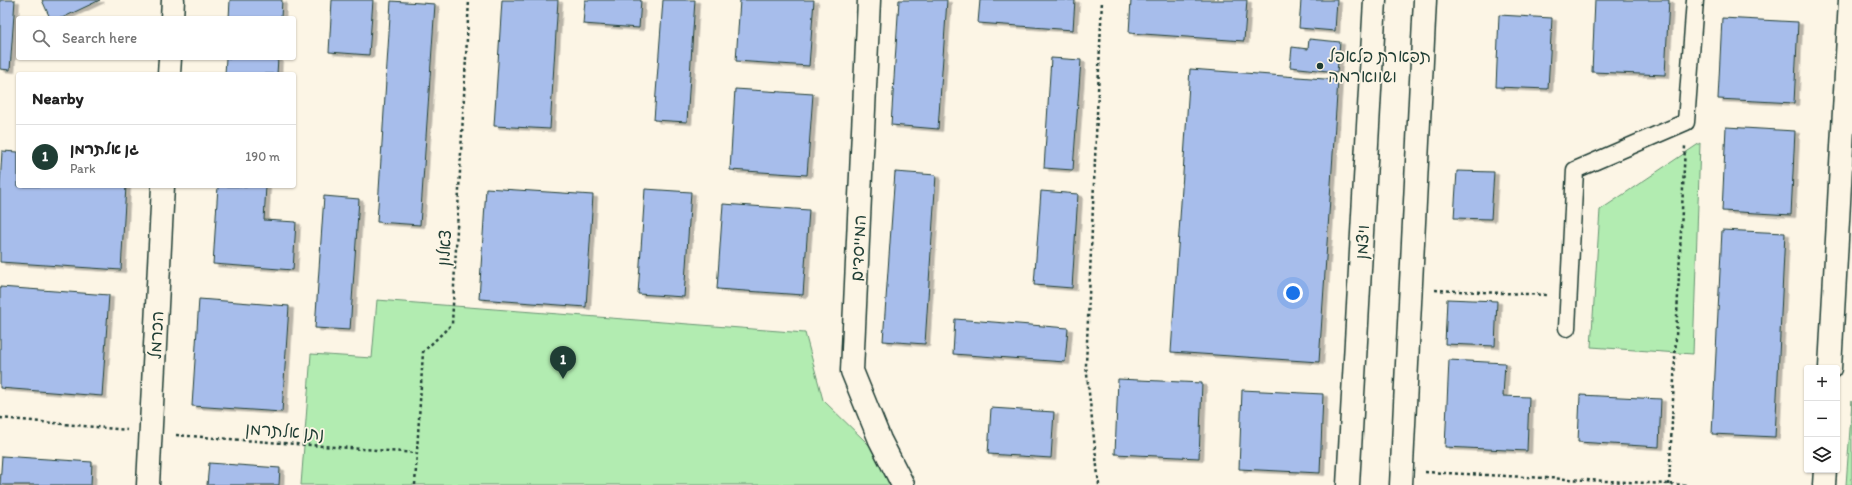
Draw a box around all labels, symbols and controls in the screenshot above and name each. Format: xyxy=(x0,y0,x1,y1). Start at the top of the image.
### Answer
search box xyxy=(16,16,296,60)
icon: search xyxy=(30,27,52,49)
text: Search here xyxy=(62,29,137,47)
place label: תפארת פלאפל ושווארמה xyxy=(1328,46,1431,86)
marker: תפארת פלאפל ושווארמה xyxy=(1315,61,1325,71)
text: Nearby xyxy=(32,88,84,108)
text: גן אלתרמן xyxy=(70,140,139,158)
text: 1 xyxy=(42,149,48,164)
text: 190 m xyxy=(245,149,280,164)
text: Park xyxy=(70,161,96,176)
street label: המייסדים xyxy=(846,214,870,282)
street label: ויצמן xyxy=(1351,224,1374,260)
street label: צאלון xyxy=(433,229,456,267)
your location xyxy=(1283,283,1303,303)
street label: הכרמל xyxy=(145,310,167,360)
pin: 1 xyxy=(550,346,576,379)
map controls xyxy=(1804,365,1840,473)
button: + xyxy=(1804,365,1840,401)
button: − xyxy=(1804,401,1840,437)
street label: נתן אלתרמן xyxy=(245,418,325,445)
button: layers xyxy=(1804,437,1840,473)

